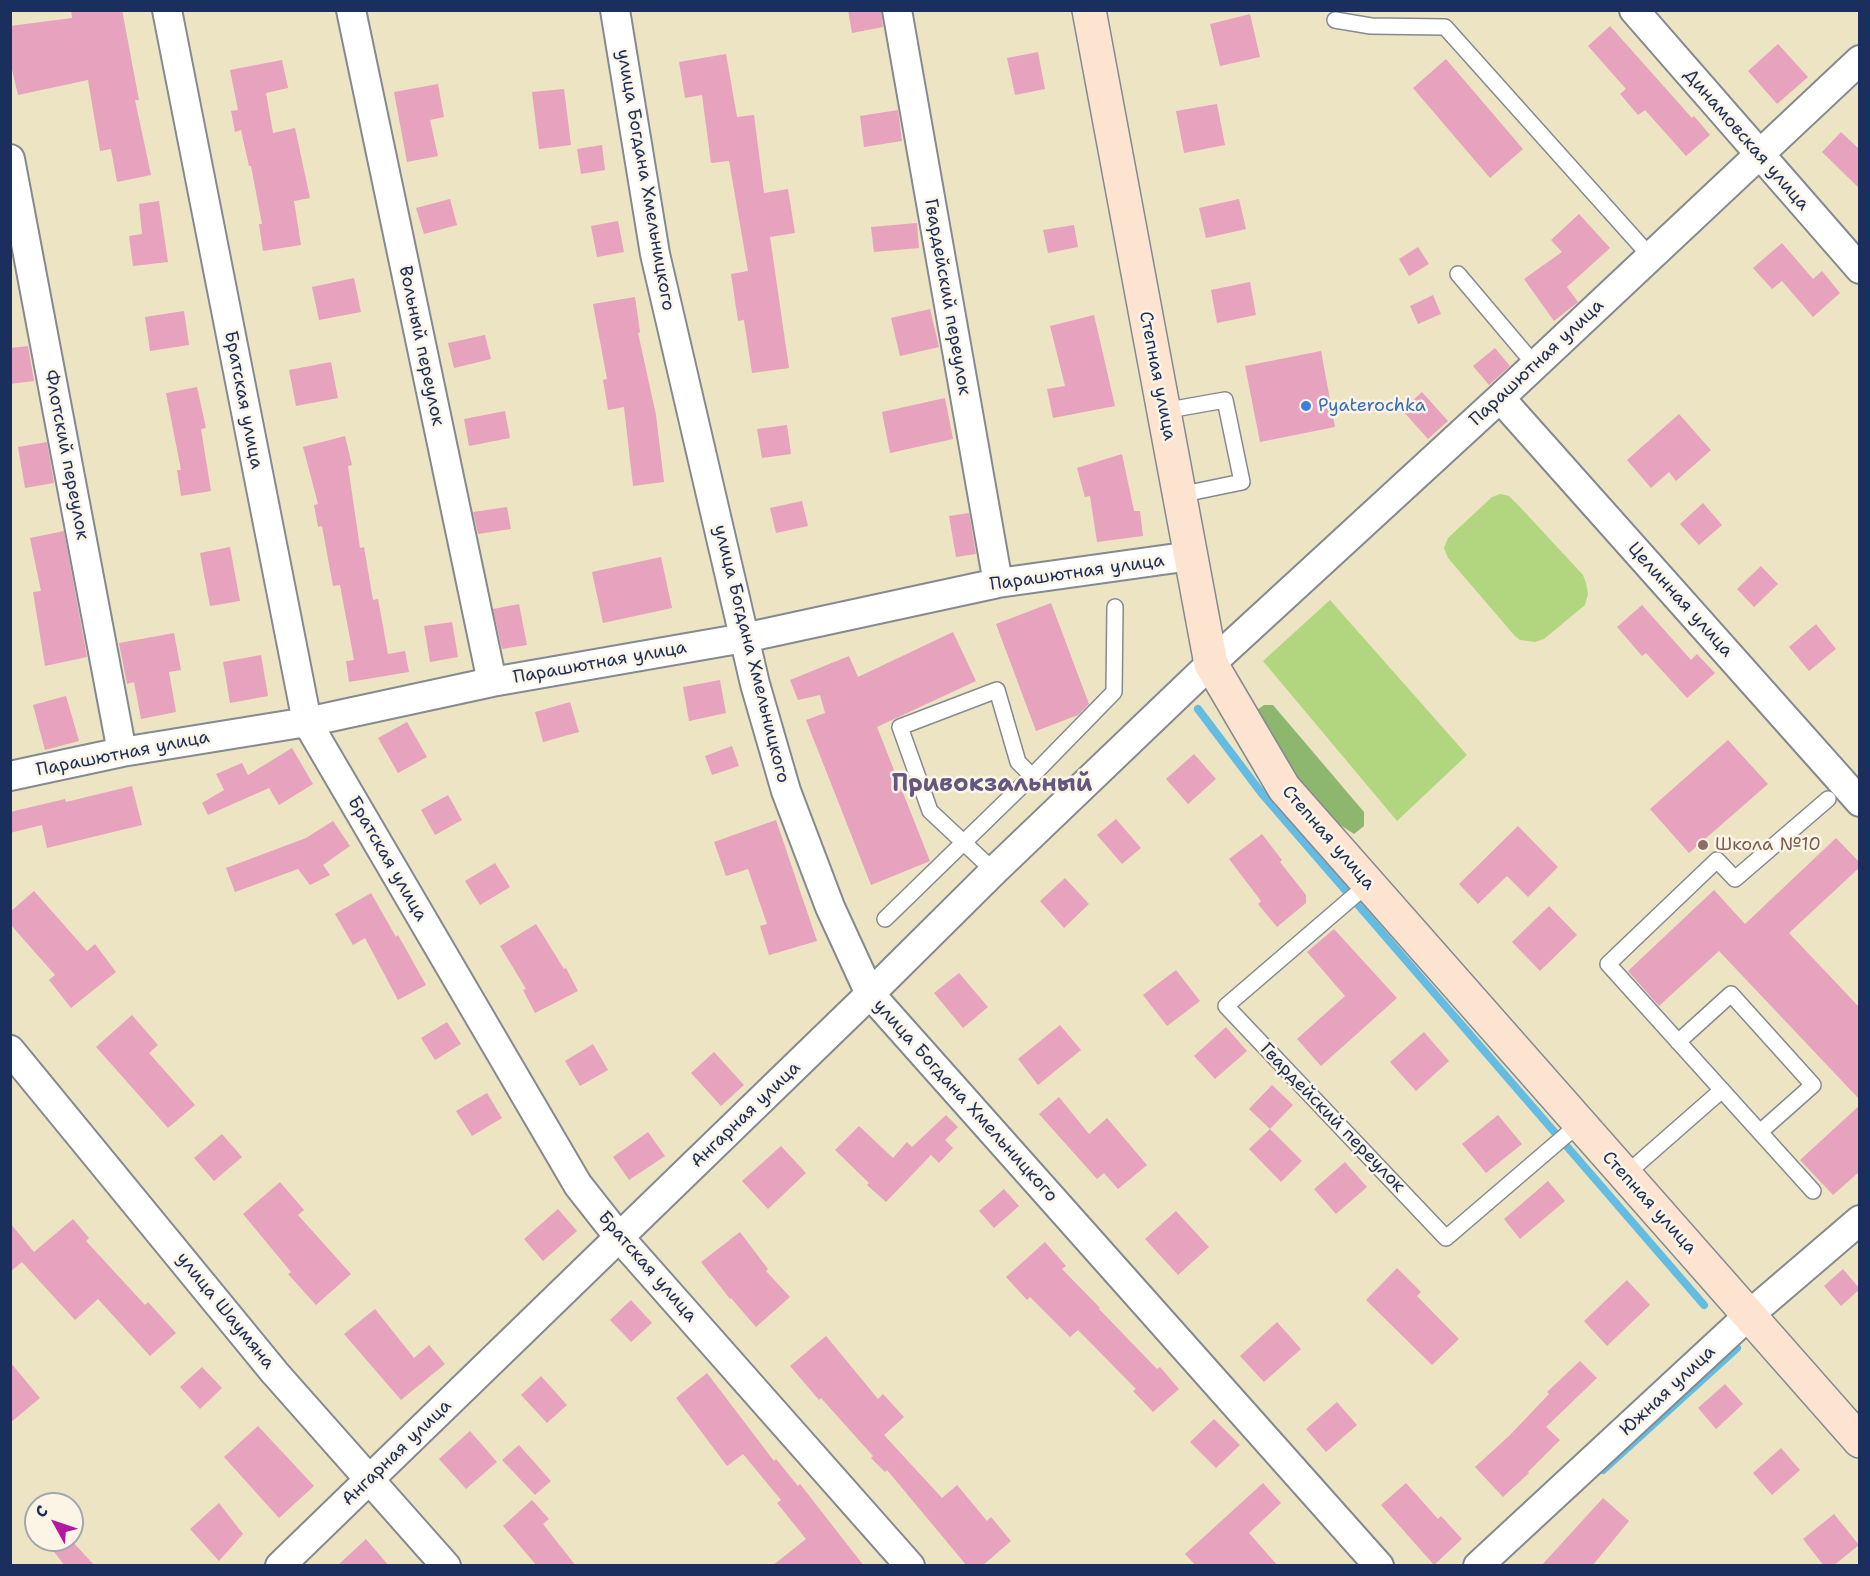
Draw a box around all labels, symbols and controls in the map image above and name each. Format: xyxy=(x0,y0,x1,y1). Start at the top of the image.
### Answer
street label: улица Богдана Хмельницкого xyxy=(611,47,679,313)
street label: Динамовская улица xyxy=(1679,65,1813,215)
street label: Гвардейский переулок xyxy=(919,197,975,397)
street label: Вольный переулок xyxy=(393,264,449,428)
street label: Парашютная улица xyxy=(1465,295,1609,431)
street label: Степная улица xyxy=(1134,310,1180,442)
street label: Братская улица xyxy=(219,329,267,471)
street label: Флотский переулок xyxy=(39,368,93,542)
place label: Pyaterochka xyxy=(1318,395,1426,417)
marker: Pyaterochka xyxy=(1299,399,1313,413)
street label: улица Богдана Хмельницкого xyxy=(708,523,794,785)
street label: Целинная улица xyxy=(1623,538,1737,662)
street label: Парашютная улица xyxy=(988,550,1166,596)
street label: Парашютная улица xyxy=(512,637,688,689)
street label: Парашютная улица xyxy=(35,727,211,781)
district label: Привокзальный xyxy=(892,771,1092,799)
street label: Степная улица xyxy=(1277,781,1379,895)
street label: Братская улица xyxy=(343,793,431,925)
place label: Школа №10 xyxy=(1715,834,1821,856)
marker: Школа №10 xyxy=(1696,838,1710,852)
street label: улица Богдана Хмельницкого xyxy=(868,995,1062,1207)
street label: Гвардейский переулок xyxy=(1255,1039,1409,1197)
street label: Ангарная улица xyxy=(687,1057,805,1173)
street label: Степная улица xyxy=(1597,1147,1701,1259)
street label: Братская улица xyxy=(593,1207,701,1327)
street label: улица Шаумяна xyxy=(171,1248,279,1374)
street label: Южная улица xyxy=(1616,1341,1720,1441)
street label: Ангарная улица xyxy=(338,1395,456,1511)
north arrow xyxy=(24,1492,84,1552)
text: С xyxy=(30,1501,53,1522)

